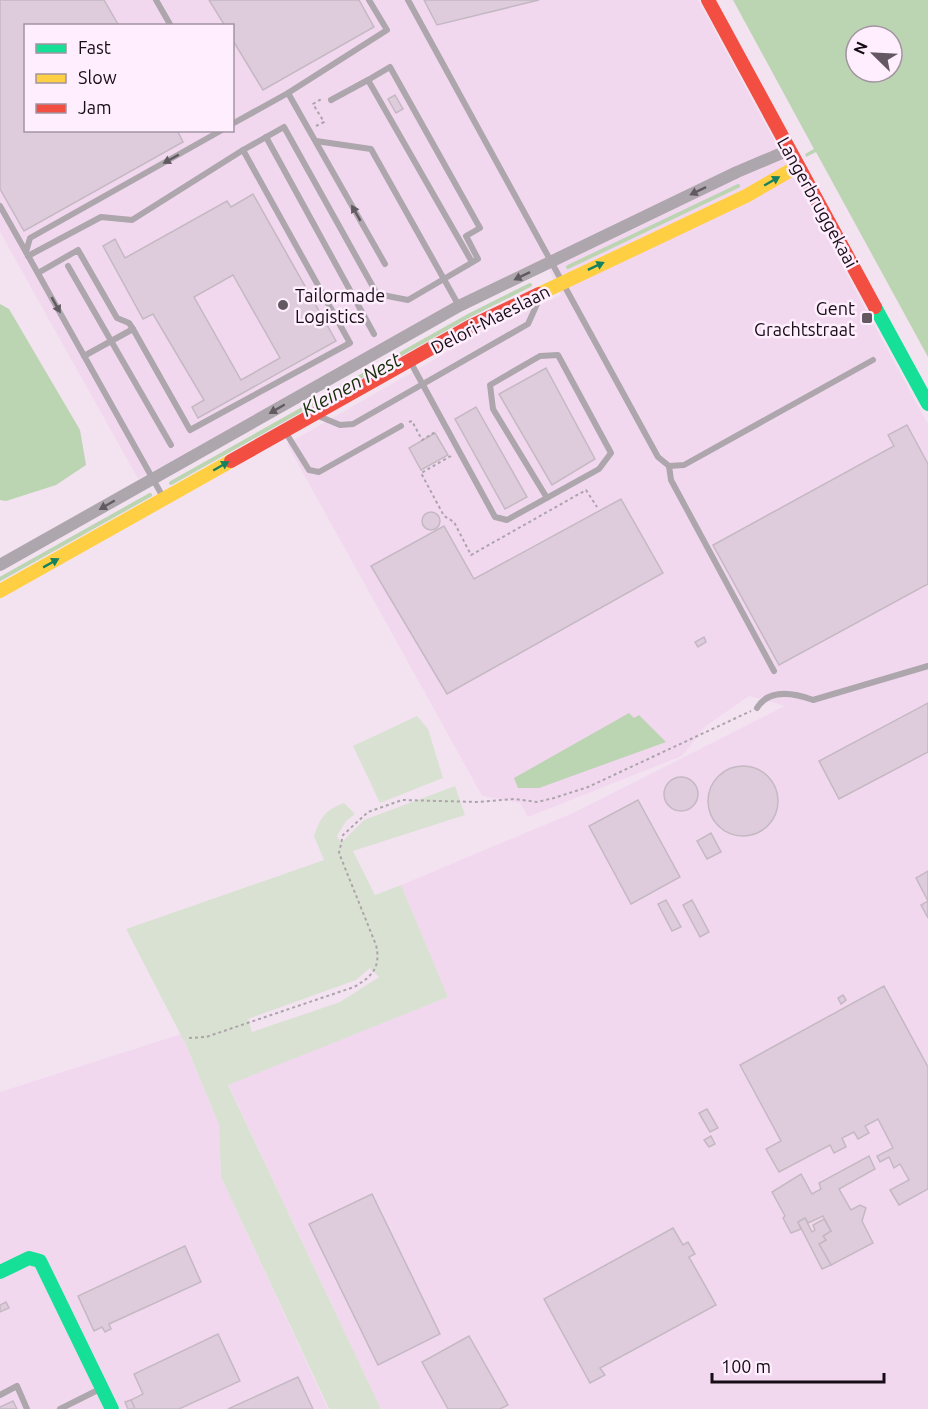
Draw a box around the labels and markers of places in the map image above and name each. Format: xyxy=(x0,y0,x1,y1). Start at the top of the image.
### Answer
place label: Tailormade Logistics xyxy=(295,285,385,326)
marker: Tailormade Logistics xyxy=(276,298,290,312)
place label: Gent Grachtstraat xyxy=(754,298,855,339)
marker: Gent Grachtstraat xyxy=(860,311,874,325)

